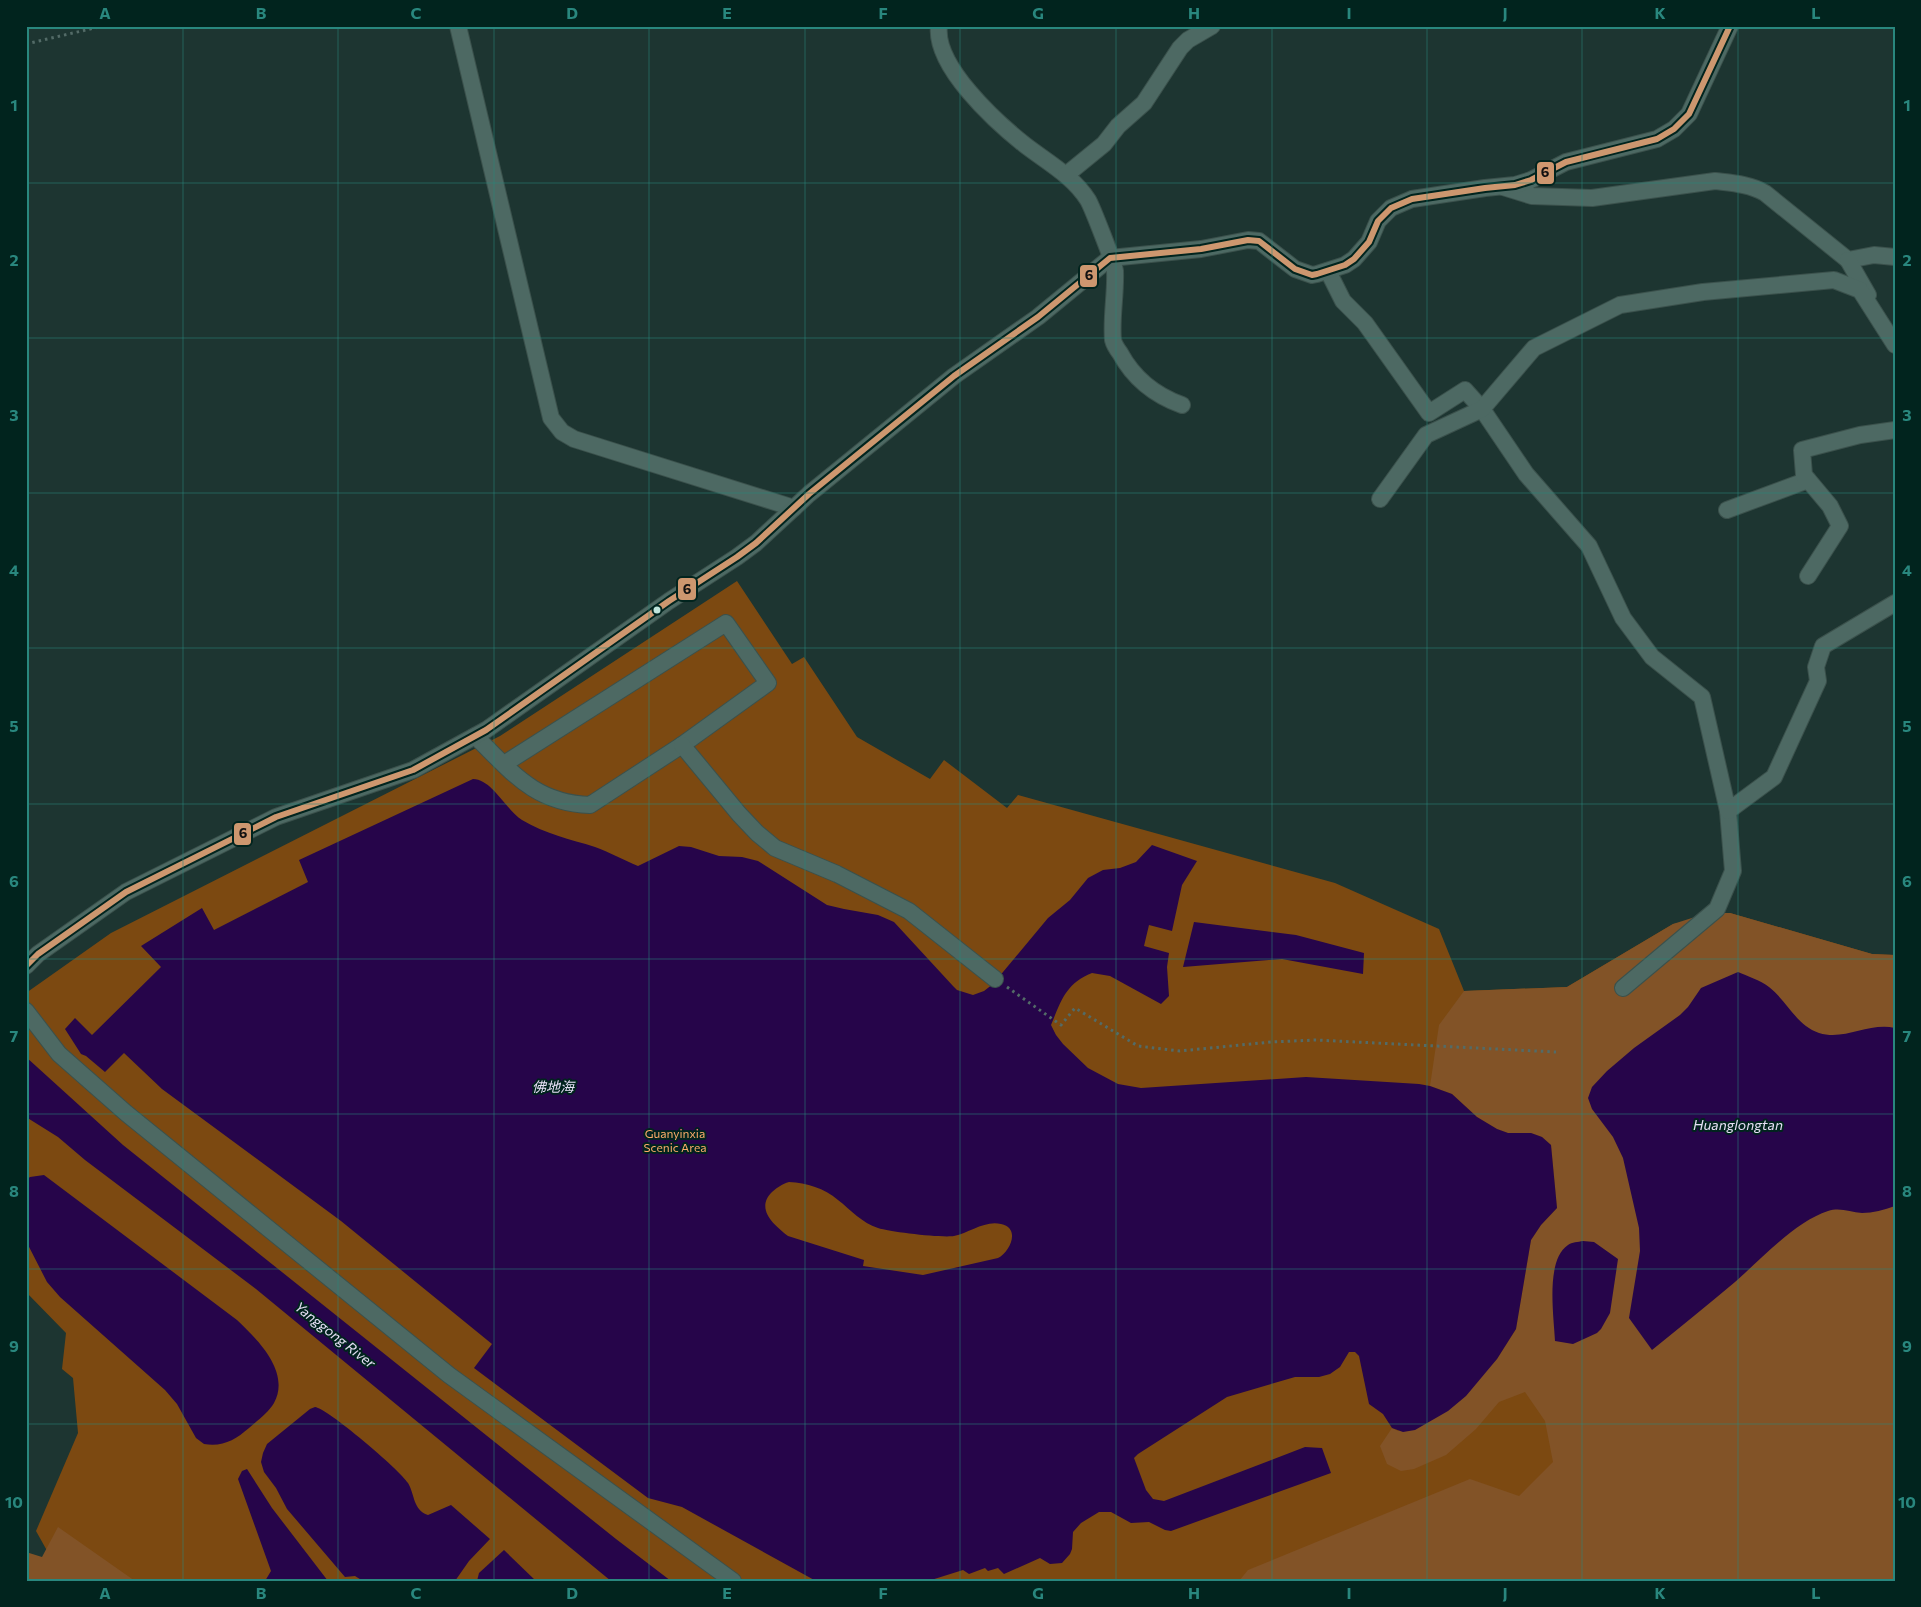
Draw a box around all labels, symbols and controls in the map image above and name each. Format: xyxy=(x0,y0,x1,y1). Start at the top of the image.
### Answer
text: A xyxy=(99,3,111,22)
text: B xyxy=(256,3,267,22)
text: C xyxy=(411,3,422,22)
text: D xyxy=(566,3,578,22)
text: E xyxy=(722,3,732,22)
text: F xyxy=(878,3,888,22)
text: G xyxy=(1032,3,1044,22)
text: H xyxy=(1188,3,1200,22)
text: I xyxy=(1346,3,1352,22)
text: J xyxy=(1502,3,1508,22)
text: K xyxy=(1654,3,1666,22)
text: L xyxy=(1811,3,1821,22)
text: 1 xyxy=(10,95,18,114)
text: 1 xyxy=(1903,95,1911,114)
line badge: 6 xyxy=(1536,161,1555,185)
text: 6 xyxy=(1541,163,1550,180)
text: 2 xyxy=(9,250,19,269)
text: 2 xyxy=(1902,250,1912,269)
line badge: 6 xyxy=(1079,264,1098,288)
text: 6 xyxy=(1085,266,1094,283)
text: 3 xyxy=(9,405,19,424)
text: 3 xyxy=(1902,405,1912,424)
text: 4 xyxy=(9,560,19,579)
text: 4 xyxy=(1902,560,1912,579)
line badge: 6 xyxy=(677,577,697,601)
text: 6 xyxy=(683,580,692,597)
unlabelled marker xyxy=(652,605,662,615)
text: 5 xyxy=(9,716,19,735)
text: 5 xyxy=(1902,716,1912,735)
line badge: 6 xyxy=(233,822,252,846)
text: 6 xyxy=(239,824,248,841)
text: 6 xyxy=(9,871,19,890)
text: 6 xyxy=(1902,871,1912,890)
text: 7 xyxy=(10,1026,19,1045)
text: 7 xyxy=(1903,1026,1912,1045)
water label: 佛地海 xyxy=(532,1078,576,1095)
water label: Huanglongtan xyxy=(1693,1116,1783,1133)
park label: Guanyinxia Scenic Area xyxy=(644,1126,706,1154)
text: 8 xyxy=(9,1181,19,1200)
text: 8 xyxy=(1902,1181,1912,1200)
water label: Yanggong River xyxy=(292,1298,379,1372)
text: 9 xyxy=(9,1336,19,1355)
text: 9 xyxy=(1902,1336,1912,1355)
text: 10 xyxy=(5,1492,23,1511)
text: 10 xyxy=(1898,1492,1916,1511)
text: A xyxy=(99,1583,111,1602)
text: B xyxy=(256,1583,267,1602)
text: C xyxy=(411,1583,422,1602)
text: D xyxy=(566,1583,578,1602)
text: E xyxy=(722,1583,732,1602)
text: F xyxy=(878,1583,888,1602)
text: G xyxy=(1032,1583,1044,1602)
text: H xyxy=(1188,1583,1200,1602)
text: I xyxy=(1346,1583,1352,1602)
text: J xyxy=(1502,1583,1508,1602)
text: K xyxy=(1654,1583,1666,1602)
text: L xyxy=(1811,1583,1821,1602)

